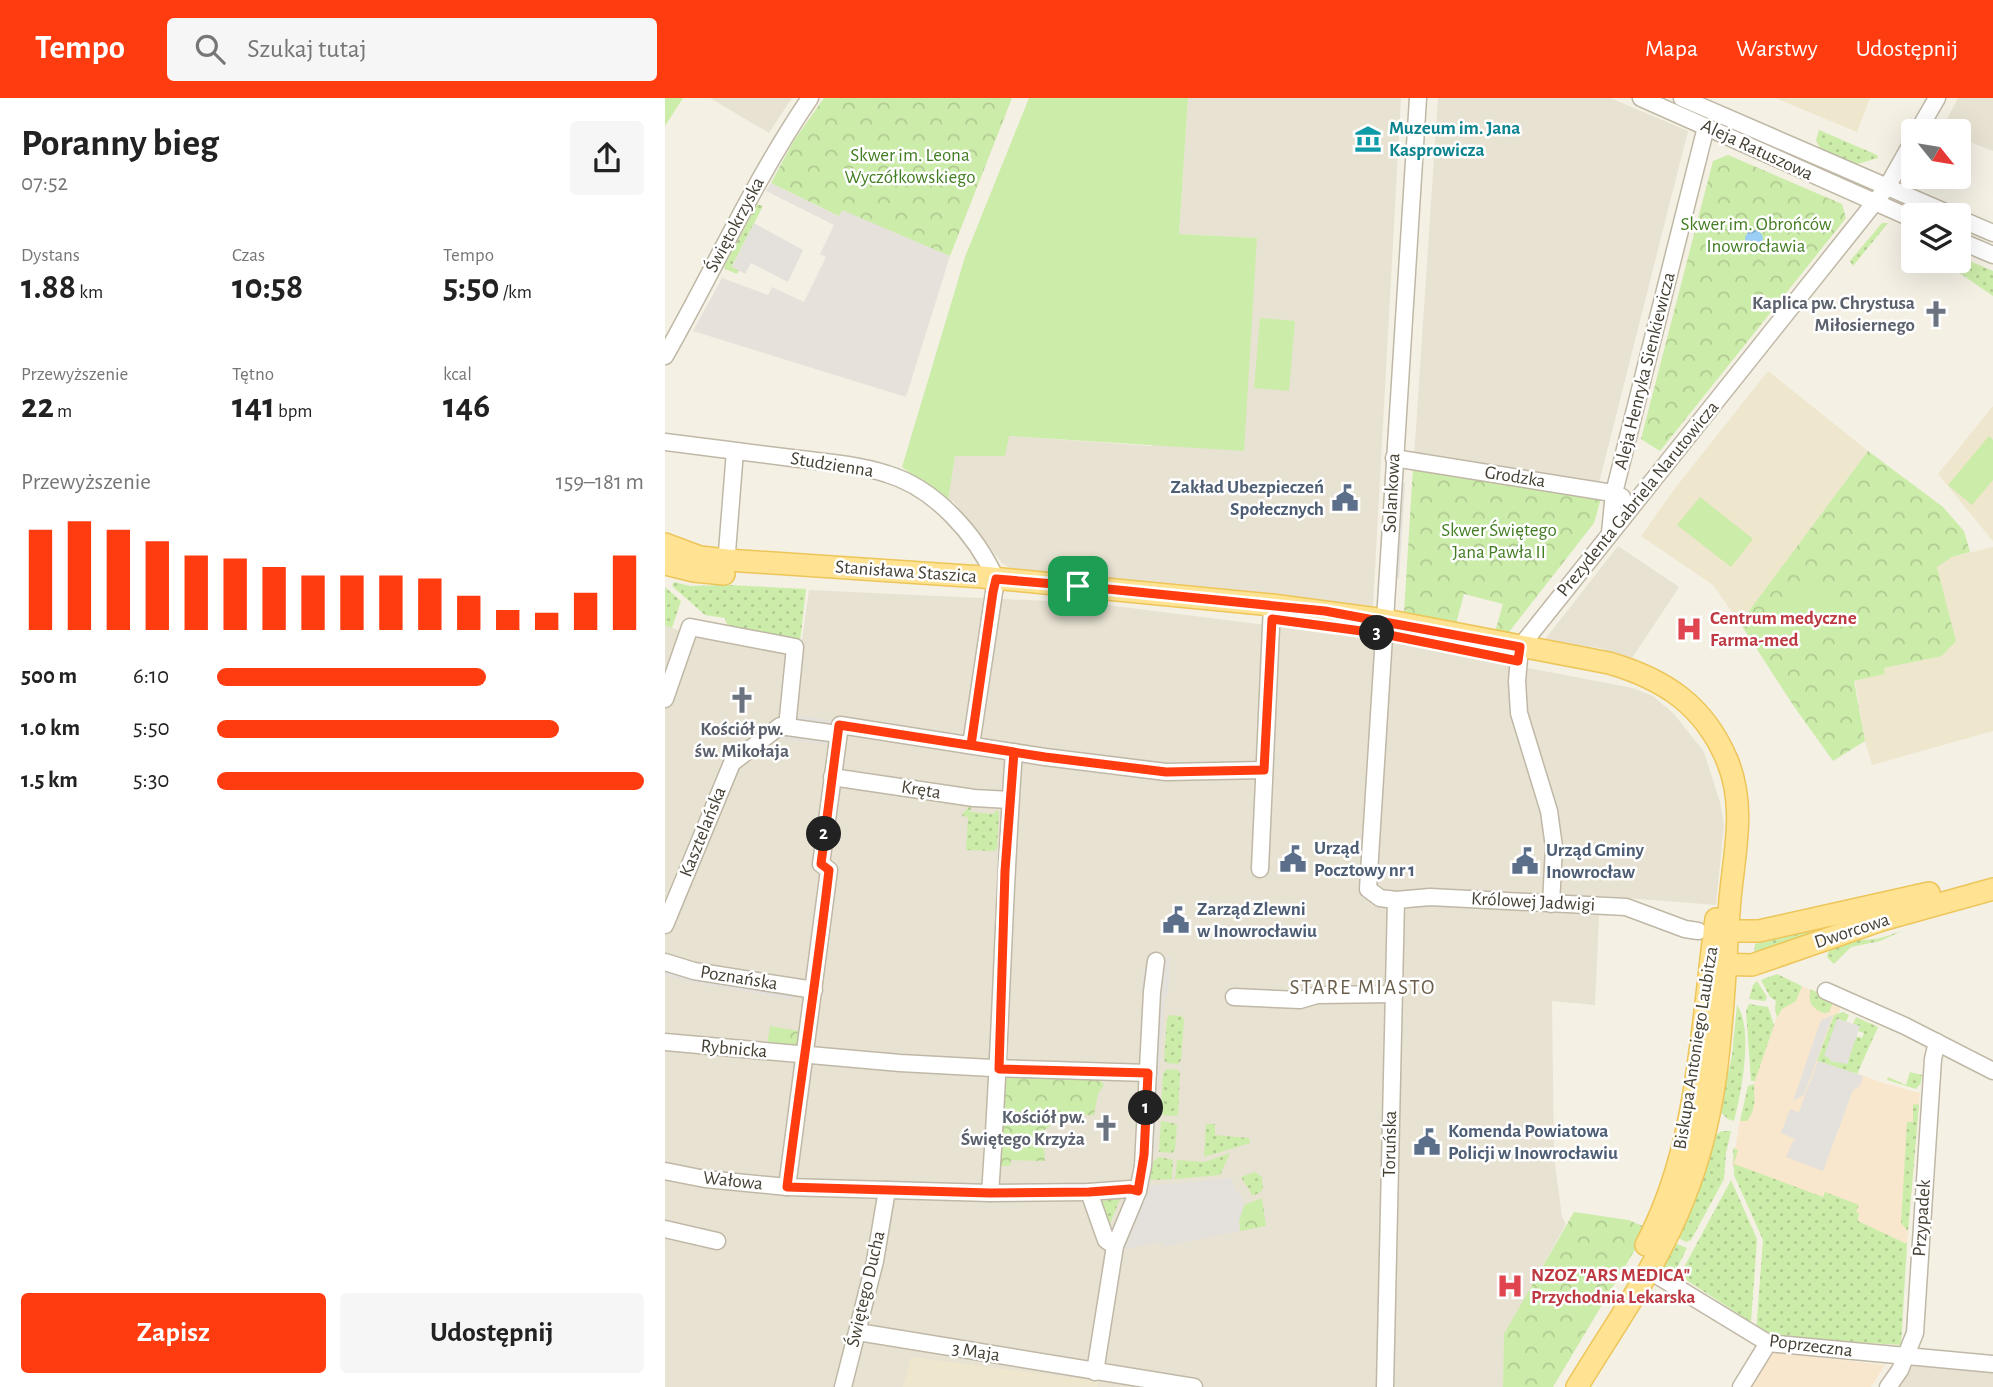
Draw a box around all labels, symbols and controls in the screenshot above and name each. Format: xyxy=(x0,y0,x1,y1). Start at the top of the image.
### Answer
search box xyxy=(167,18,657,81)
icon: search xyxy=(191,30,229,68)
text: Tempo xyxy=(35,32,125,65)
text: Szukaj tutaj xyxy=(247,36,367,62)
text: Mapa xyxy=(1645,37,1698,61)
text: Warstwy xyxy=(1736,37,1818,61)
text: Udostępnij xyxy=(1856,37,1958,61)
street label: Aleja Ratuszowa xyxy=(1698,116,1816,184)
place label: Muzeum im. Jana Kasprowicza xyxy=(1389,119,1520,160)
north arrow xyxy=(1901,119,1971,189)
map controls xyxy=(1901,119,1971,273)
button: share xyxy=(570,121,644,195)
museum icon: Muzeum im. Jana Kasprowicza xyxy=(1353,124,1383,154)
text: Poranny bieg xyxy=(21,125,219,163)
park label: Skwer im. Leona Wyczółkowskiego xyxy=(844,146,976,187)
text: 07:52 xyxy=(21,172,68,195)
street label: Świętokrzyska xyxy=(700,173,768,276)
button: layers xyxy=(1901,203,1971,273)
park label: Skwer im. Obrońców Inowrocławia xyxy=(1680,215,1832,256)
text: Dystans xyxy=(21,246,80,265)
text: Czas xyxy=(232,246,265,265)
text: Tempo xyxy=(443,246,494,265)
text: 1.88 xyxy=(21,270,76,305)
text: 10:58 xyxy=(232,270,303,305)
text: 5:50 xyxy=(443,270,500,305)
street label: Aleja Henryka Sienkiewicza xyxy=(1611,270,1679,472)
text: km xyxy=(76,283,103,302)
text: /km xyxy=(500,283,532,302)
place label: Kaplica pw. Chrystusa Miłosiernego xyxy=(1752,294,1915,335)
church icon: Kaplica pw. Chrystusa Miłosiernego xyxy=(1921,299,1951,329)
text: Przewyższenie xyxy=(21,365,128,384)
text: Tętno xyxy=(232,365,274,384)
text: kcal xyxy=(443,365,472,384)
text: 22 xyxy=(21,389,54,424)
text: 141 xyxy=(232,389,275,424)
text: 146 xyxy=(443,389,490,424)
street label: Prezydenta Gabriela Narutowicza xyxy=(1553,397,1723,600)
text: m xyxy=(54,402,72,421)
text: bpm xyxy=(275,402,312,421)
street label: Studzienna xyxy=(789,449,875,481)
street label: Solankowa xyxy=(1380,452,1404,533)
street label: Grodzka xyxy=(1483,463,1547,491)
text: Przewyższenie xyxy=(21,471,151,494)
text: 159–181 m xyxy=(556,471,644,494)
place label: Zakład Ubezpieczeń Społecznych xyxy=(1170,478,1324,519)
public building icon: Zakład Ubezpieczeń Społecznych xyxy=(1330,483,1360,513)
park label: Skwer Świętego Jana Pawła II xyxy=(1441,519,1557,562)
pin xyxy=(1048,556,1108,616)
street label: Stanisława Staszica xyxy=(834,558,978,586)
icon: arrive xyxy=(1059,567,1097,605)
place label: Centrum medyczne Farma-med xyxy=(1710,609,1857,650)
hospital icon: Centrum medyczne Farma-med xyxy=(1674,614,1704,644)
pin: 3 xyxy=(1359,616,1395,650)
text: 3 xyxy=(1372,623,1381,642)
text: 500 m xyxy=(21,665,77,688)
text: 6:10 xyxy=(133,665,169,688)
church icon: Kościół pw. św. Mikołaja xyxy=(727,685,757,715)
text: 1.0 km xyxy=(21,717,80,740)
text: 5:50 xyxy=(133,717,170,740)
place label: Kościół pw. św. Mikołaja xyxy=(695,720,789,761)
text: 1.5 km xyxy=(21,769,78,792)
text: 5:30 xyxy=(133,769,170,792)
street label: Kręta xyxy=(900,777,942,803)
street label: Kasztelańska xyxy=(676,784,730,880)
pin: 2 xyxy=(807,816,841,852)
text: 2 xyxy=(819,824,828,843)
place label: Urząd Pocztowy nr 1 xyxy=(1314,839,1415,880)
place label: Urząd Gminy Inowrocław xyxy=(1546,841,1645,882)
public building icon: Urząd Pocztowy nr 1 xyxy=(1278,844,1308,874)
public building icon: Urząd Gminy Inowrocław xyxy=(1510,846,1540,876)
street label: Królowej Jadwigi xyxy=(1470,889,1596,915)
place label: Zarząd Zlewni w Inowrocławiu xyxy=(1197,900,1317,941)
public building icon: Zarząd Zlewni w Inowrocławiu xyxy=(1161,905,1191,935)
street label: Dworcowa xyxy=(1812,910,1892,952)
street label: Biskupa Antoniego Laubitza xyxy=(1671,945,1721,1151)
street label: Poznańska xyxy=(699,962,779,994)
district label: STARE MIASTO xyxy=(1290,977,1436,998)
street label: Rybnicka xyxy=(700,1037,768,1061)
pin: 1 xyxy=(1128,1090,1163,1126)
text: 1 xyxy=(1142,1098,1149,1117)
place label: Kościół pw. Świętego Krzyża xyxy=(961,1108,1085,1149)
street label: Toruńska xyxy=(1380,1110,1400,1178)
church icon: Kościół pw. Świętego Krzyża xyxy=(1091,1113,1121,1143)
place label: Komenda Powiatowa Policji w Inowrocławiu xyxy=(1448,1122,1618,1163)
public building icon: Komenda Powiatowa Policji w Inowrocławiu xyxy=(1412,1127,1442,1157)
street label: Wałowa xyxy=(702,1168,764,1194)
street label: Przypadek xyxy=(1910,1178,1934,1257)
street label: Świętego Ducha xyxy=(841,1228,889,1349)
place label: NZOZ "ARS MEDICA" Przychodnia Lekarska xyxy=(1531,1266,1695,1307)
hospital icon: NZOZ "ARS MEDICA" Przychodnia Lekarska xyxy=(1495,1271,1525,1301)
button: Zapisz xyxy=(21,1293,326,1373)
button: Udostępnij xyxy=(340,1293,644,1373)
street label: Poprzeczna xyxy=(1768,1331,1854,1361)
street label: 3 Maja xyxy=(951,1339,1002,1365)

